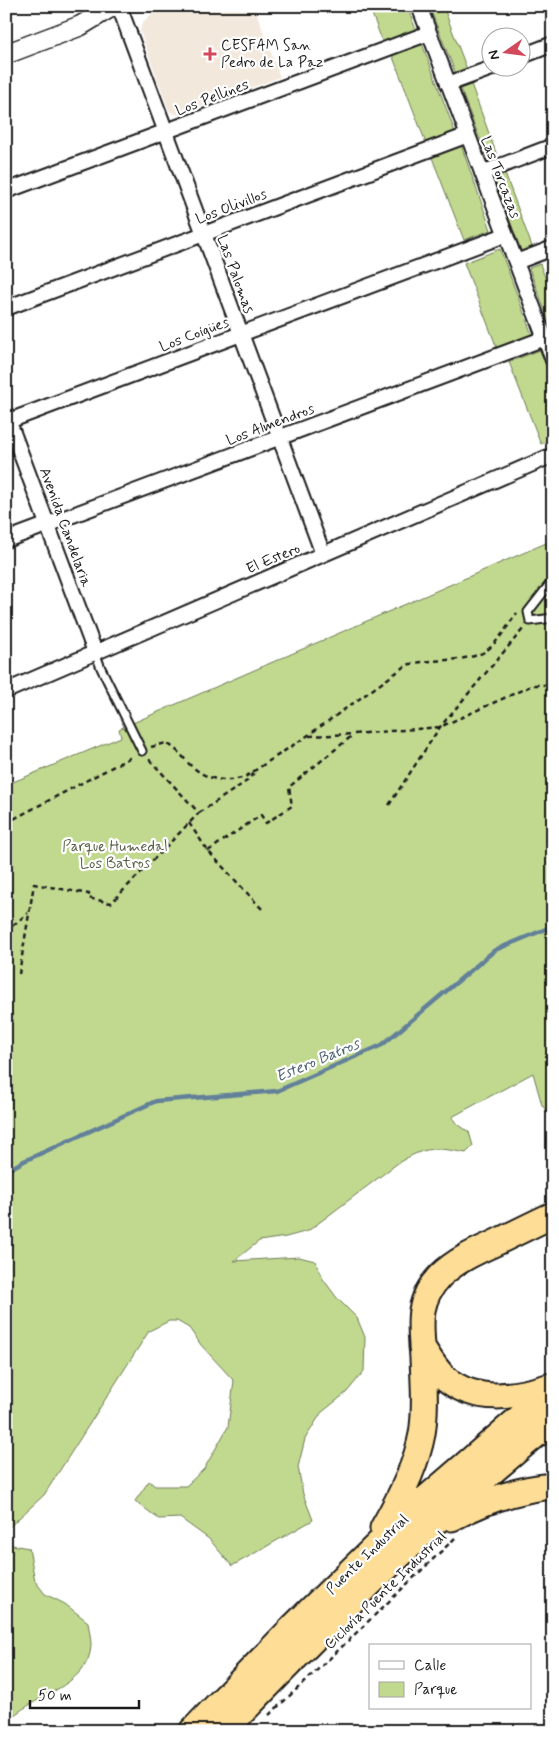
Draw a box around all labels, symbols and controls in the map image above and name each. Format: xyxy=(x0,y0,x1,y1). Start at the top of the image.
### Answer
north arrow xyxy=(482,28,532,78)
place label: CESFAM San Pedro de La Paz xyxy=(221,36,323,73)
marker: CESFAM San Pedro de La Paz xyxy=(203,47,217,61)
text: N xyxy=(484,48,504,62)
street label: Los Pellines xyxy=(173,75,252,121)
street label: Las Torcazas xyxy=(475,133,525,222)
street label: Los Olivillos xyxy=(193,184,270,230)
street label: Las Palomas xyxy=(212,232,259,317)
street label: Los Coigües xyxy=(157,312,232,357)
street label: Los Almendros xyxy=(223,399,318,451)
street label: Avenida Candelaria xyxy=(34,465,96,591)
street label: El Estero xyxy=(243,539,304,579)
park label: Parque Humedal Los Batros xyxy=(62,837,168,874)
water label: Estero Batros xyxy=(273,1033,364,1087)
street label: Puente Industrial xyxy=(322,1510,414,1599)
street label: Ciclovía Puente Industrial xyxy=(320,1527,451,1654)
legend xyxy=(369,1644,532,1710)
text: Calle xyxy=(414,1656,446,1676)
scale bar xyxy=(30,1677,139,1709)
text: Parque xyxy=(414,1680,457,1700)
text: 50 m xyxy=(38,1686,72,1706)

